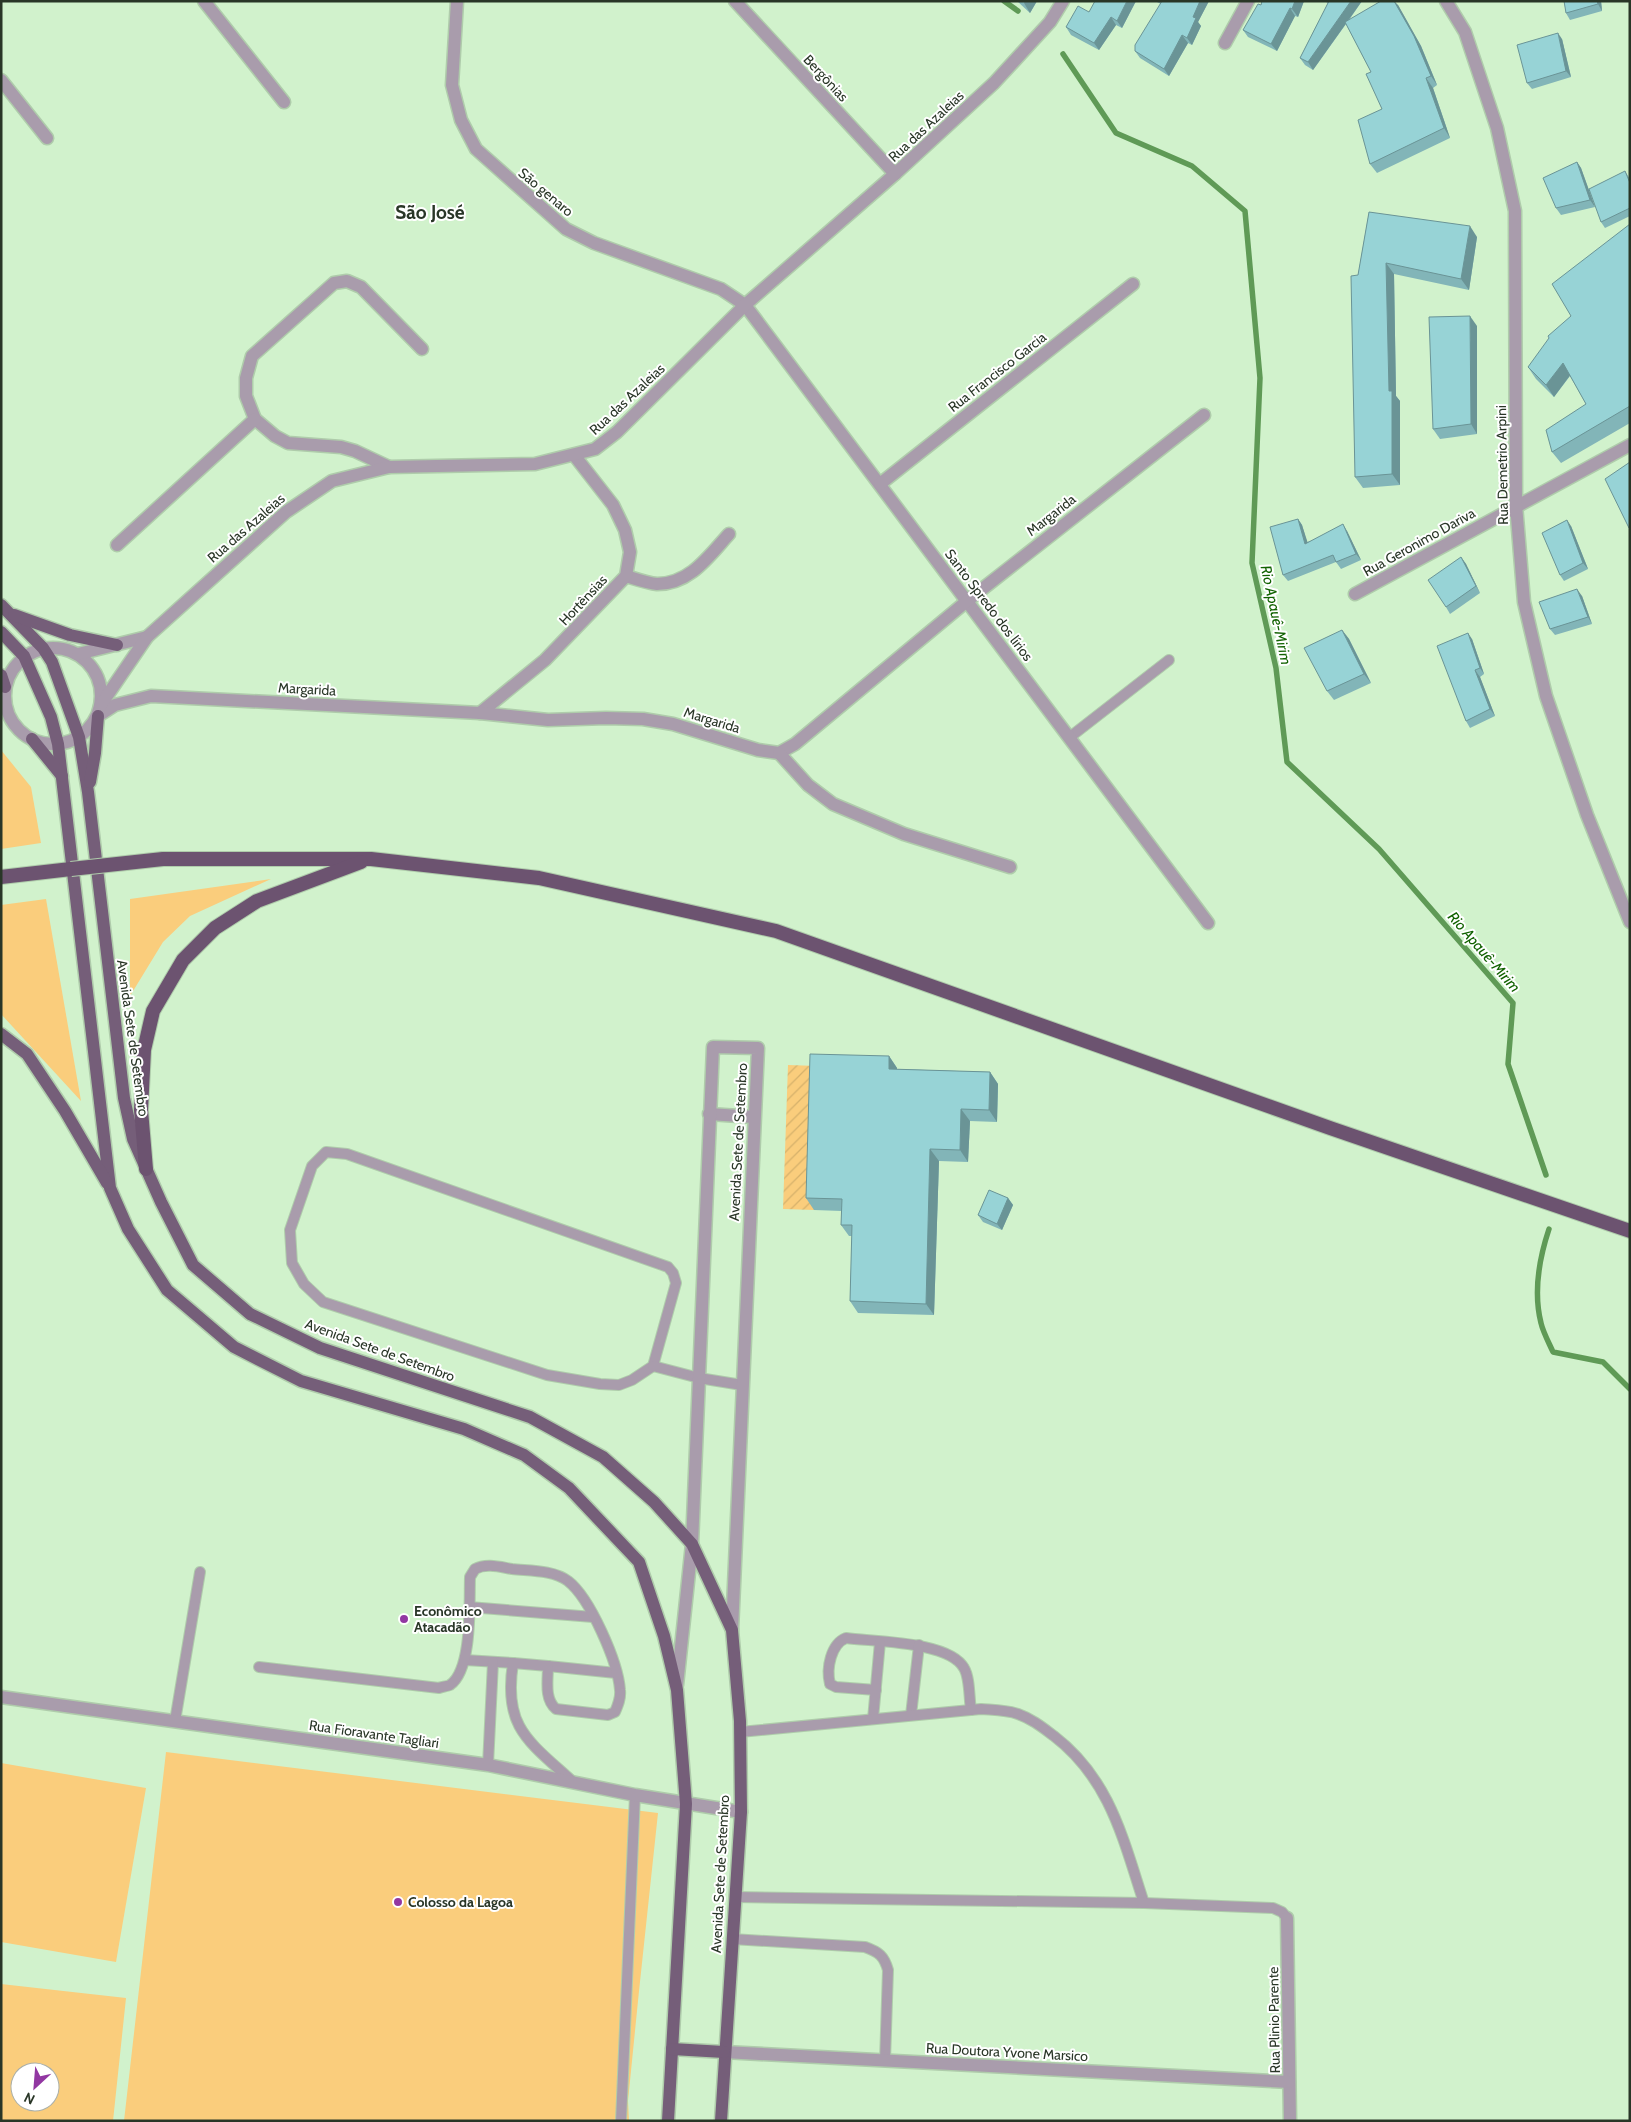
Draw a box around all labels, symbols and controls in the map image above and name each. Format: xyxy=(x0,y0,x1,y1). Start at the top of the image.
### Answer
street label: Bergônias xyxy=(800,51,852,105)
street label: Rua das Azaleias xyxy=(884,86,968,166)
street label: São genaro xyxy=(515,164,577,220)
district label: São José xyxy=(395,201,465,224)
street label: Rua Francisco Garcia xyxy=(944,328,1050,416)
street label: Rua das Azaleias xyxy=(585,359,669,439)
street label: Rua Demetrio Arpini xyxy=(1492,405,1512,525)
street label: Rua das Azaleias xyxy=(204,489,289,567)
street label: Margarida xyxy=(1023,490,1080,540)
street label: Rua Geronimo Dariva xyxy=(1360,504,1479,580)
street label: Santo Spredo dos lírios xyxy=(941,545,1037,665)
water label: Rio Apauê-Mirim xyxy=(1257,564,1295,666)
street label: Hortênsias xyxy=(555,571,611,629)
street label: Margarida xyxy=(278,678,337,700)
street label: Margarida xyxy=(682,703,743,737)
water label: Rio Apauê-Mirim xyxy=(1444,908,1524,996)
street label: Avenida Sete de Setembro xyxy=(113,958,153,1118)
street label: Avenida Sete de Setembro xyxy=(725,1062,751,1221)
street label: Avenida Sete de Setembro xyxy=(303,1315,458,1386)
place label: Econômico Atacadão xyxy=(414,1602,482,1636)
marker: Econômico Atacadão xyxy=(398,1613,410,1625)
street label: Rua Fioravante Tagliari xyxy=(308,1716,440,1752)
street label: Avenida Sete de Setembro xyxy=(707,1794,733,1953)
place label: Colosso da Lagoa xyxy=(408,1893,513,1911)
marker: Colosso da Lagoa xyxy=(392,1896,404,1908)
street label: Rua Plinio Parente xyxy=(1264,1966,1284,2074)
street label: Rua Doutora Yvone Marsico xyxy=(925,2039,1089,2065)
north arrow xyxy=(10,2062,60,2112)
text: N xyxy=(21,2088,38,2109)

